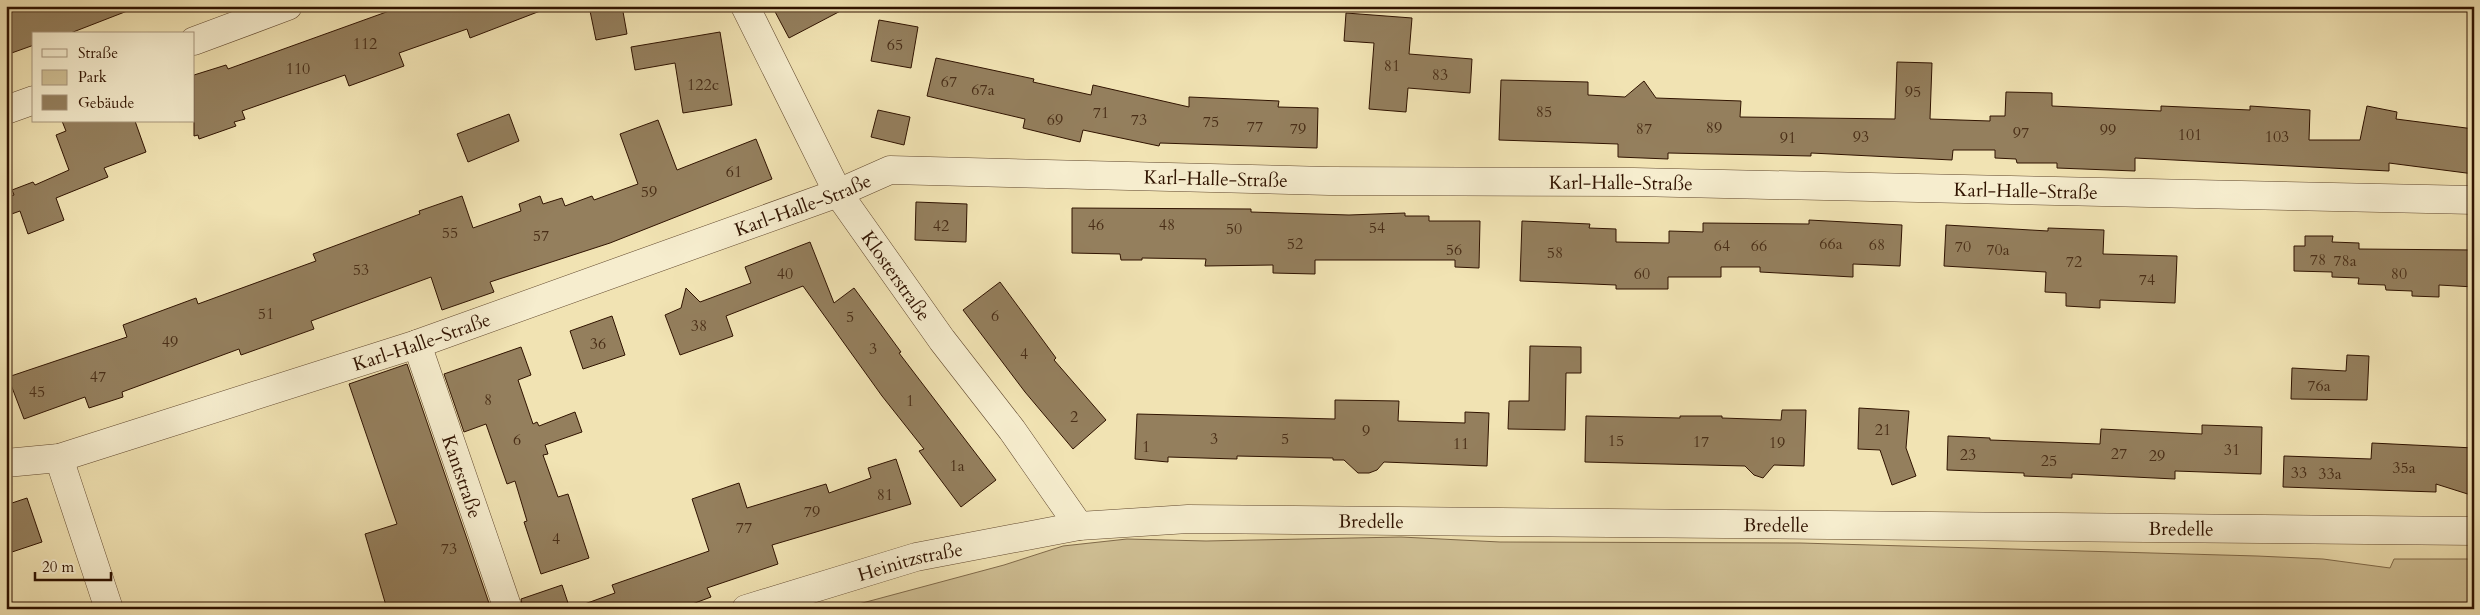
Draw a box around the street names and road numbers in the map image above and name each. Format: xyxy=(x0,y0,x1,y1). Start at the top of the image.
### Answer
street label: Karl-Halle-Straße xyxy=(1143,164,1288,194)
street label: Karl-Halle-Straße xyxy=(731,168,876,243)
street label: Karl-Halle-Straße xyxy=(1549,170,1693,197)
street label: Karl-Halle-Straße xyxy=(1953,177,2098,206)
street label: Klosterstraße xyxy=(855,226,936,326)
street label: Karl-Halle-Straße xyxy=(349,307,494,378)
street label: Kantstraße xyxy=(435,432,488,522)
street label: Bredelle xyxy=(1338,508,1404,535)
street label: Bredelle xyxy=(1743,512,1809,539)
street label: Bredelle xyxy=(2148,516,2214,543)
street label: Heinitzstraße xyxy=(854,536,965,588)

